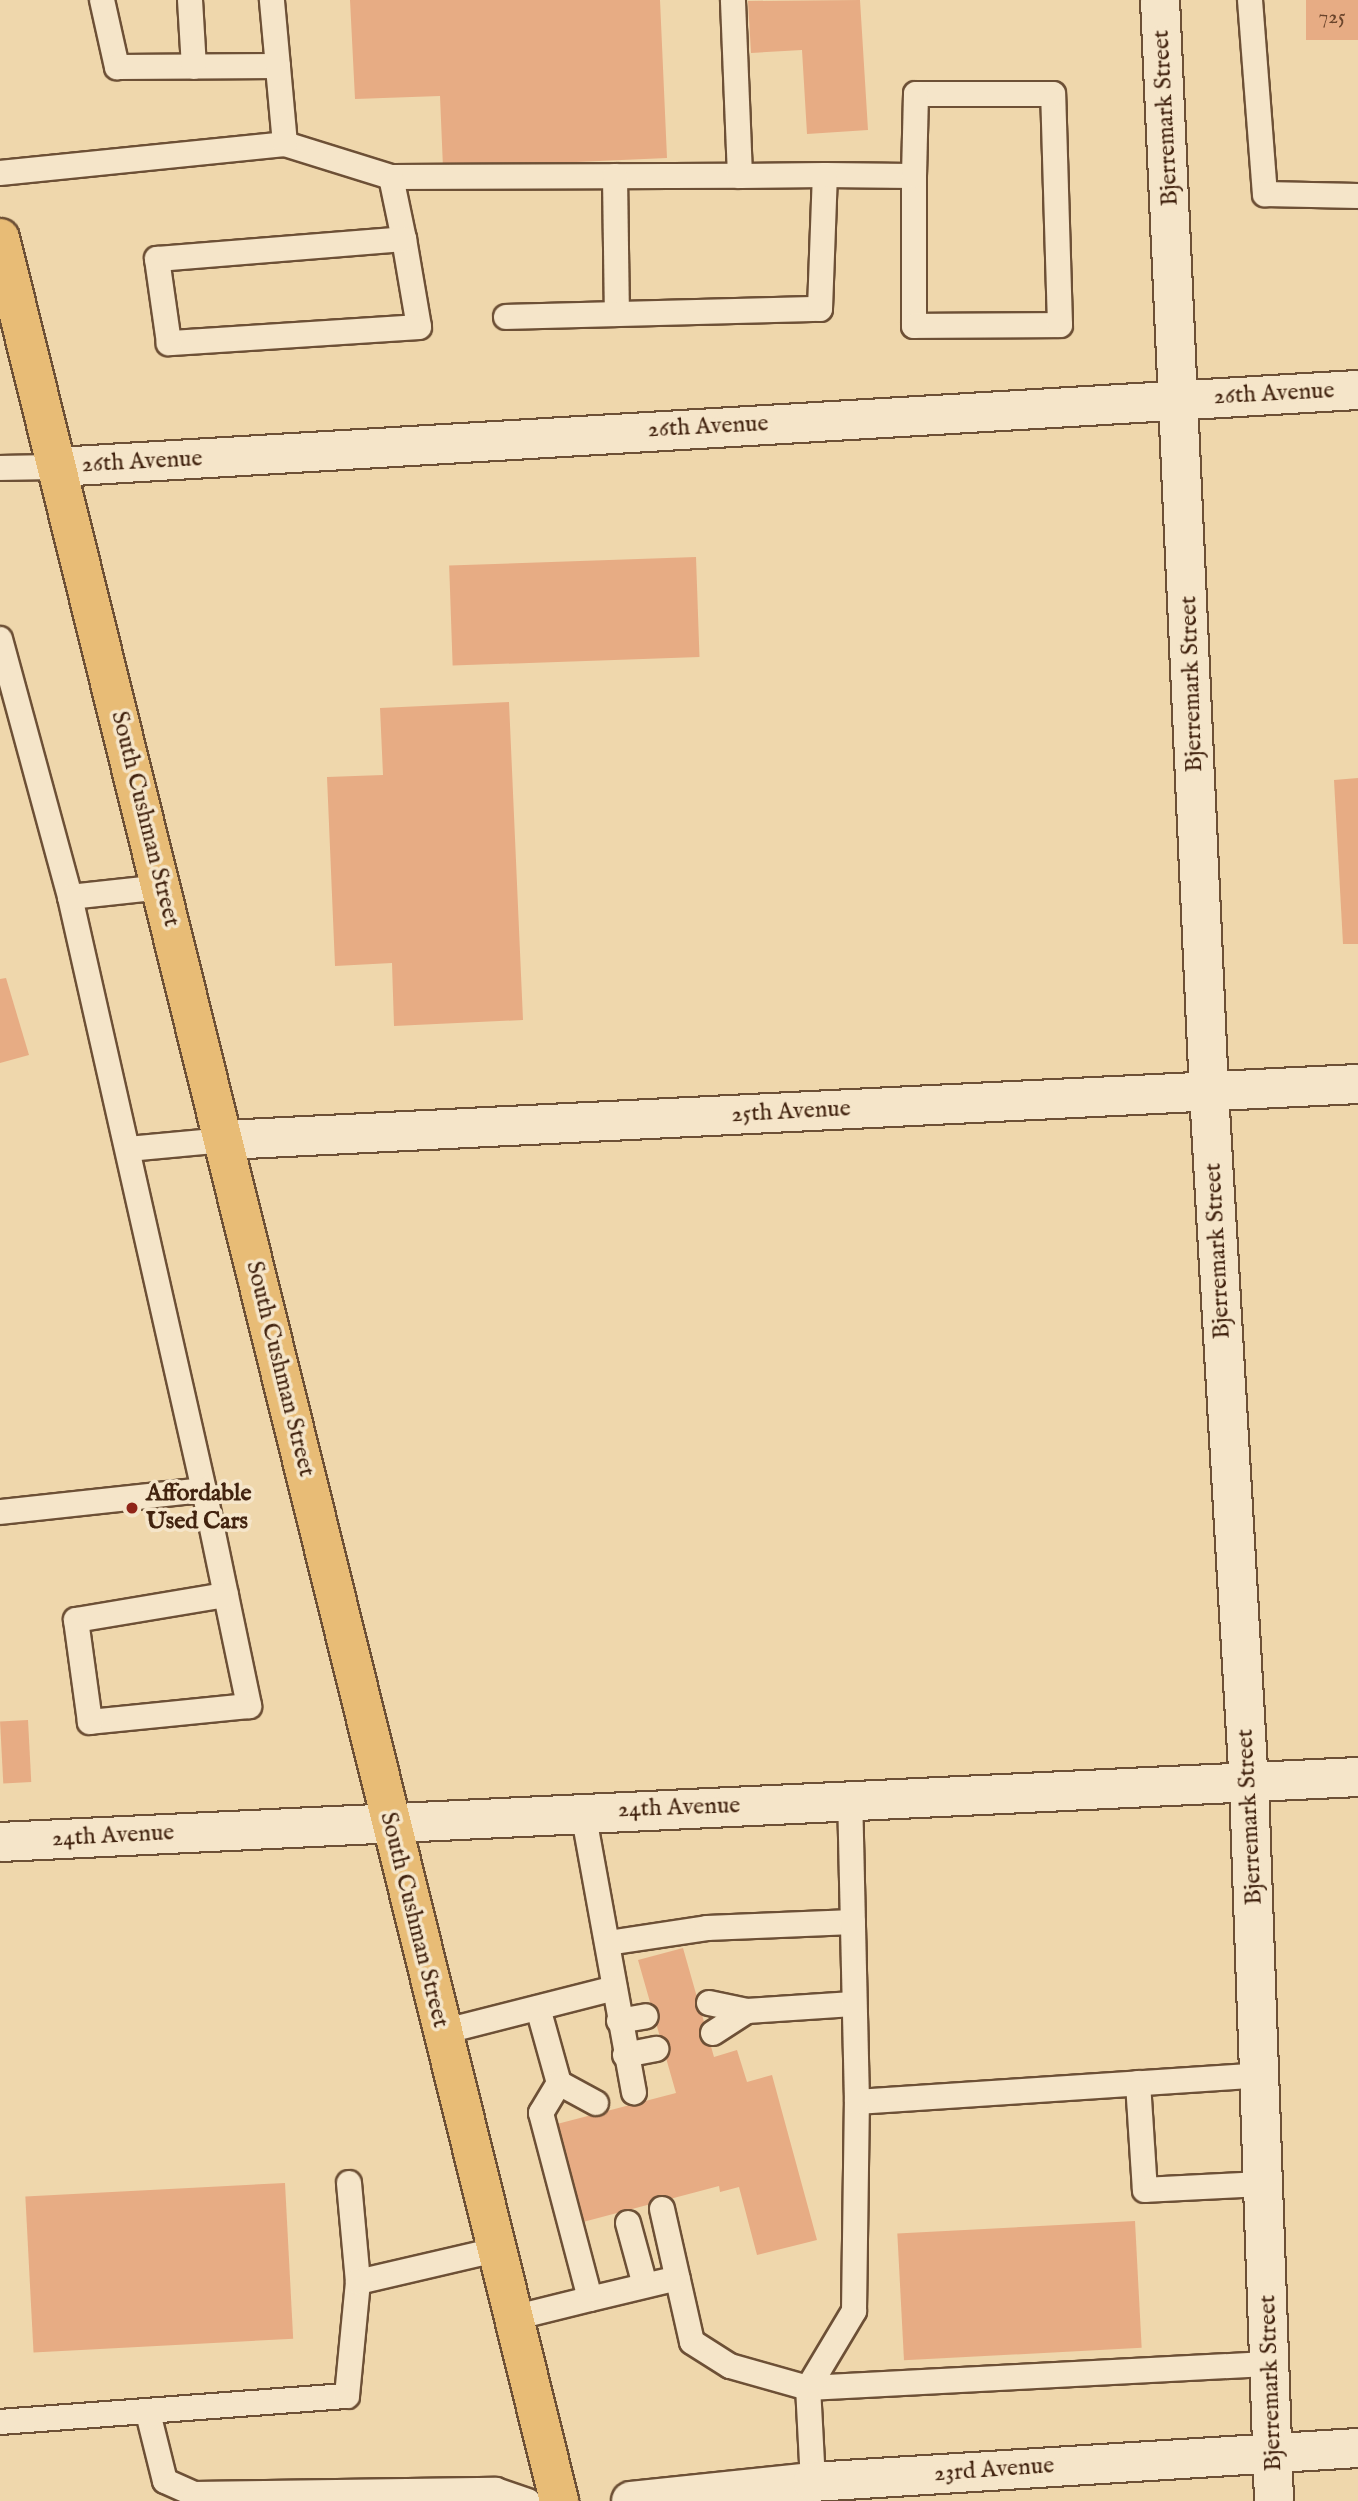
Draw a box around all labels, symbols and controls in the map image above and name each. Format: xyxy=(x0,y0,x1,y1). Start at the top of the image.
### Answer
house number: 725 xyxy=(1318,5,1346,31)
street label: Bjerremark Street xyxy=(1147,29,1185,207)
street label: 26th Avenue xyxy=(1213,376,1335,412)
street label: 26th Avenue xyxy=(647,409,769,445)
street label: 26th Avenue xyxy=(81,444,203,480)
street label: Bjerremark Street xyxy=(1175,595,1209,773)
street label: South Cushman Street xyxy=(104,708,186,930)
street label: 25th Avenue xyxy=(731,1094,851,1130)
street label: Bjerremark Street xyxy=(1199,1162,1237,1340)
street label: South Cushman Street xyxy=(239,1258,321,1480)
place label: Affordable Used Cars xyxy=(146,1480,252,1536)
marker: Affordable Used Cars xyxy=(124,1500,140,1516)
street label: Bjerremark Street xyxy=(1231,1728,1269,1906)
street label: 24th Avenue xyxy=(617,1791,741,1825)
street label: South Cushman Street xyxy=(373,1809,455,2031)
street label: 24th Avenue xyxy=(51,1818,175,1854)
street label: Bjerremark Street xyxy=(1254,2294,1288,2472)
street label: 23rd Avenue xyxy=(933,2451,1055,2489)

